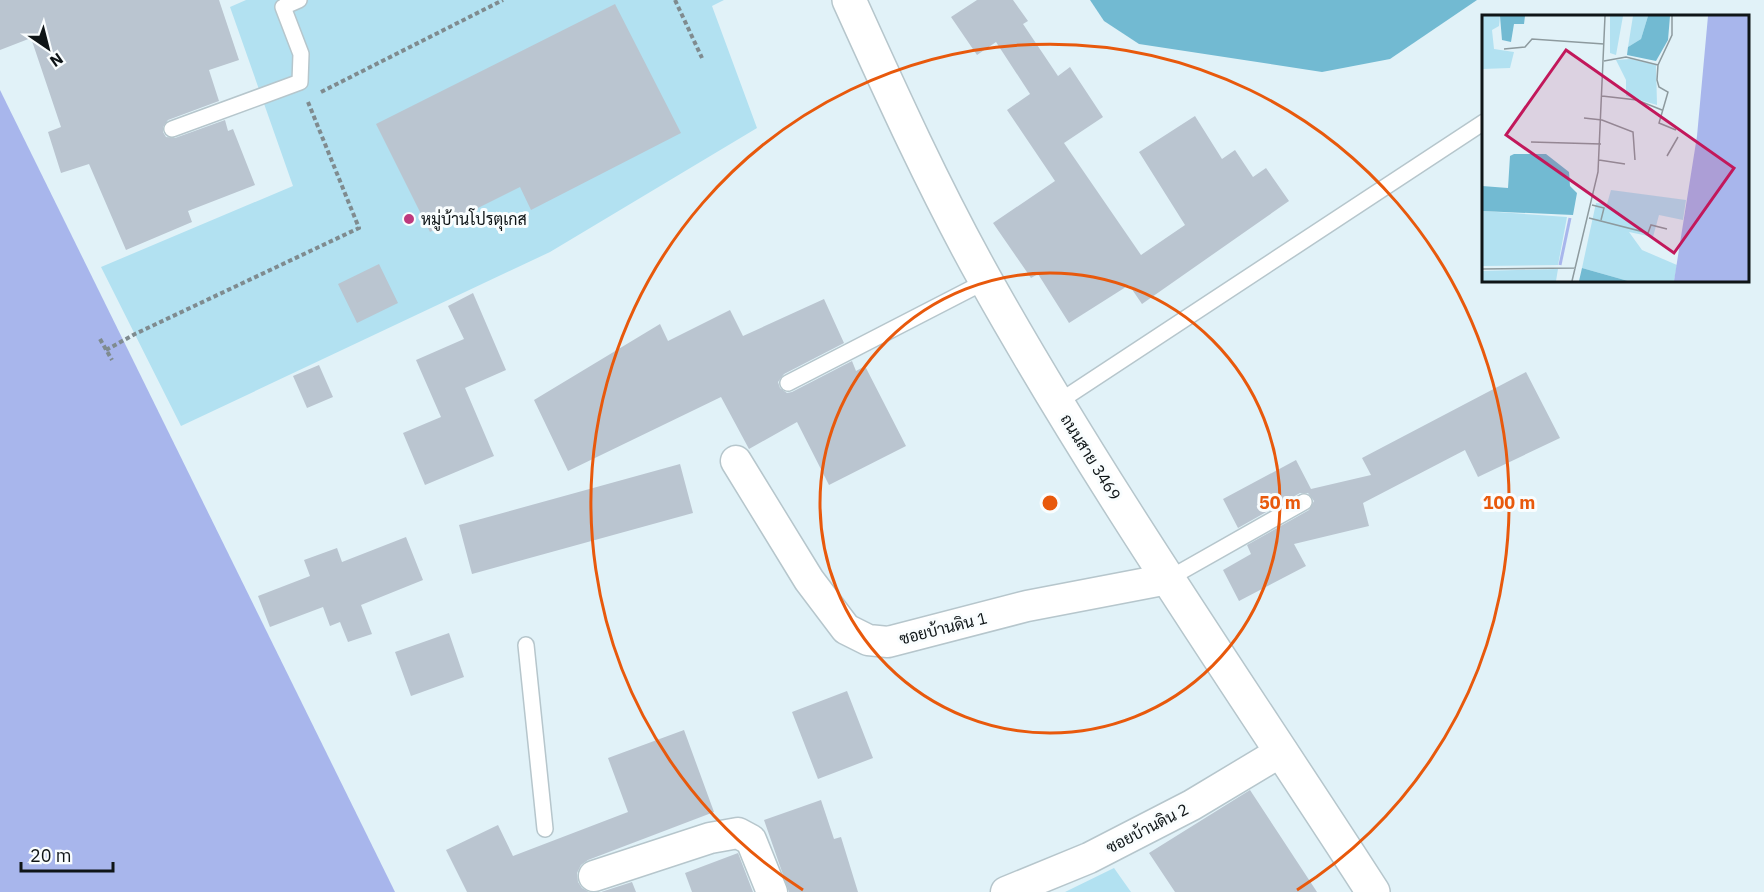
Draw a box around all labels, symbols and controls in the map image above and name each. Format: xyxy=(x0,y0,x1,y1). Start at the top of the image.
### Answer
inset map xyxy=(1482,15,1749,282)
north arrow xyxy=(18,18,78,78)
text: N xyxy=(46,49,67,72)
place label: หมู่บ้านโปรตุเกส xyxy=(421,208,527,231)
marker: หมู่บ้านโปรตุเกส xyxy=(402,212,416,226)
street label: ถนนสาย 3469 xyxy=(1057,410,1125,504)
text: 50 m xyxy=(1259,491,1301,514)
text: 100 m xyxy=(1483,491,1535,514)
centre of rings xyxy=(1040,493,1060,513)
street label: ซอยบ้านดิน 1 xyxy=(897,607,989,649)
street label: ซอยบ้านดิน 2 xyxy=(1102,799,1192,857)
scale bar xyxy=(21,835,112,873)
text: 20 m xyxy=(30,844,72,867)

